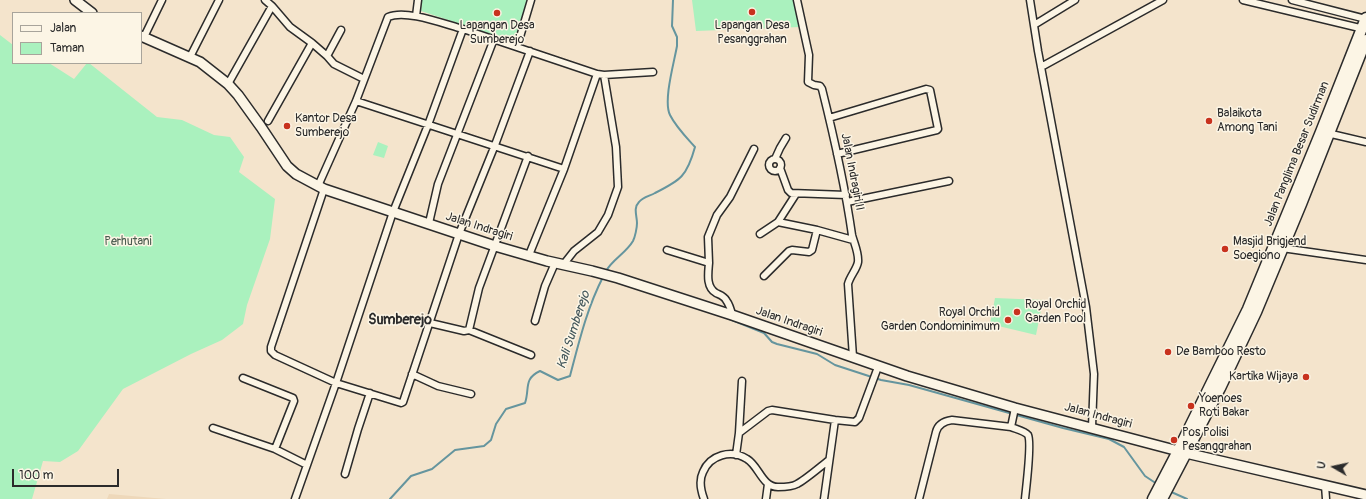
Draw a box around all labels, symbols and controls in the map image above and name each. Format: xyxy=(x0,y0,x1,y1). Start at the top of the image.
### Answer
marker: Lapangan Desa Pesanggrahan xyxy=(747,7,757,17)
marker: Lapangan Desa Sumberejo xyxy=(492,8,502,18)
legend xyxy=(12,12,142,64)
place label: Lapangan Desa Sumberejo xyxy=(459,19,535,47)
place label: Lapangan Desa Pesanggrahan xyxy=(714,19,790,47)
text: Jalan xyxy=(50,21,76,36)
text: Taman xyxy=(50,41,84,56)
street label: Jalan Panglima Besar Sudirman xyxy=(1261,79,1333,229)
place label: Balaikota Among Tani xyxy=(1217,107,1277,135)
place label: Kantor Desa Sumberejo xyxy=(295,112,357,140)
marker: Balaikota Among Tani xyxy=(1204,116,1214,126)
marker: Kantor Desa Sumberejo xyxy=(282,121,292,131)
street label: Jalan Indragiri II xyxy=(837,132,867,212)
street label: Jalan Indragiri xyxy=(444,209,514,245)
park label: Perhutani xyxy=(104,235,152,249)
place label: Masjid Brigjend Soegiono xyxy=(1233,235,1306,263)
marker: Masjid Brigjend Soegiono xyxy=(1220,244,1230,254)
water label: Kali Sumberejo xyxy=(554,289,594,371)
place label: Royal Orchid Garden Pool xyxy=(1025,298,1086,326)
street label: Jalan Indragiri xyxy=(754,304,824,340)
place label: Royal Orchid Garden Condominimum xyxy=(881,306,1000,334)
marker: Royal Orchid Garden Pool xyxy=(1012,307,1022,317)
district label: Sumberejo xyxy=(368,312,432,328)
marker: Royal Orchid Garden Condominimum xyxy=(1003,315,1013,325)
place label: De Bamboo Resto xyxy=(1176,345,1266,359)
marker: De Bamboo Resto xyxy=(1163,347,1173,357)
place label: Kartika Wijaya xyxy=(1229,370,1298,384)
marker: Kartika Wijaya xyxy=(1301,372,1311,382)
place label: Yoenoes Roti Bakar xyxy=(1199,392,1249,420)
street label: Jalan Indragiri xyxy=(1063,400,1133,432)
marker: Yoenoes Roti Bakar xyxy=(1186,401,1196,411)
place label: Pos Polisi Pesanggrahan xyxy=(1182,426,1251,454)
marker: Pos Polisi Pesanggrahan xyxy=(1169,435,1179,445)
north arrow xyxy=(1314,447,1354,487)
text: U xyxy=(1315,460,1329,470)
scale bar xyxy=(14,461,121,487)
text: 100 m xyxy=(19,468,53,483)

